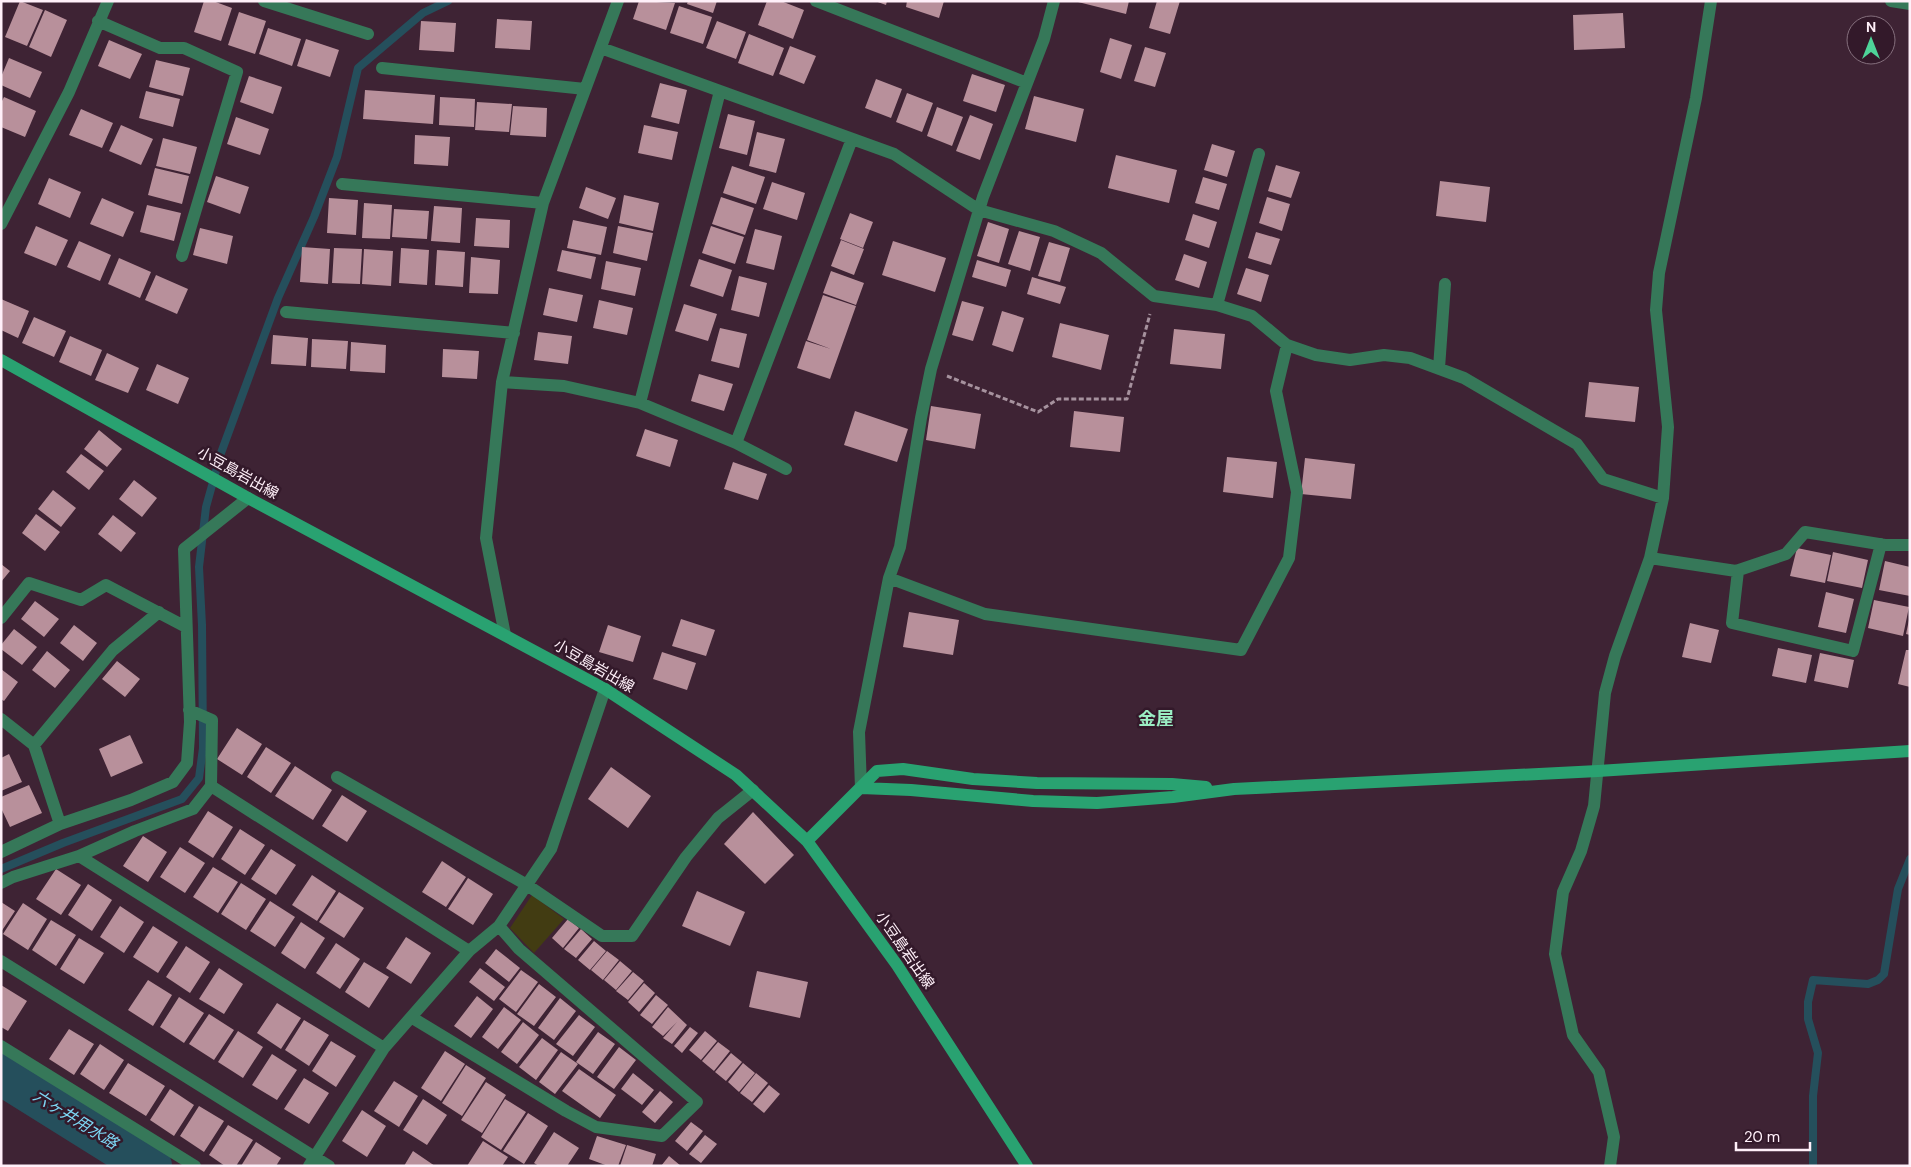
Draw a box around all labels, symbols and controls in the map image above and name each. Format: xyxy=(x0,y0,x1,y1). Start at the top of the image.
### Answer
north arrow xyxy=(1846,15,1896,65)
text: N xyxy=(1866,18,1876,36)
street label: 小豆島岩出線 xyxy=(194,442,282,504)
street label: 小豆島岩出線 xyxy=(550,635,638,697)
district label: 金屋 xyxy=(1138,707,1174,731)
street label: 小豆島岩出線 xyxy=(871,907,939,993)
water label: 六ヶ井用水路 xyxy=(29,1085,124,1155)
scale bar xyxy=(1736,1120,1810,1152)
text: 20 m xyxy=(1744,1127,1780,1147)

